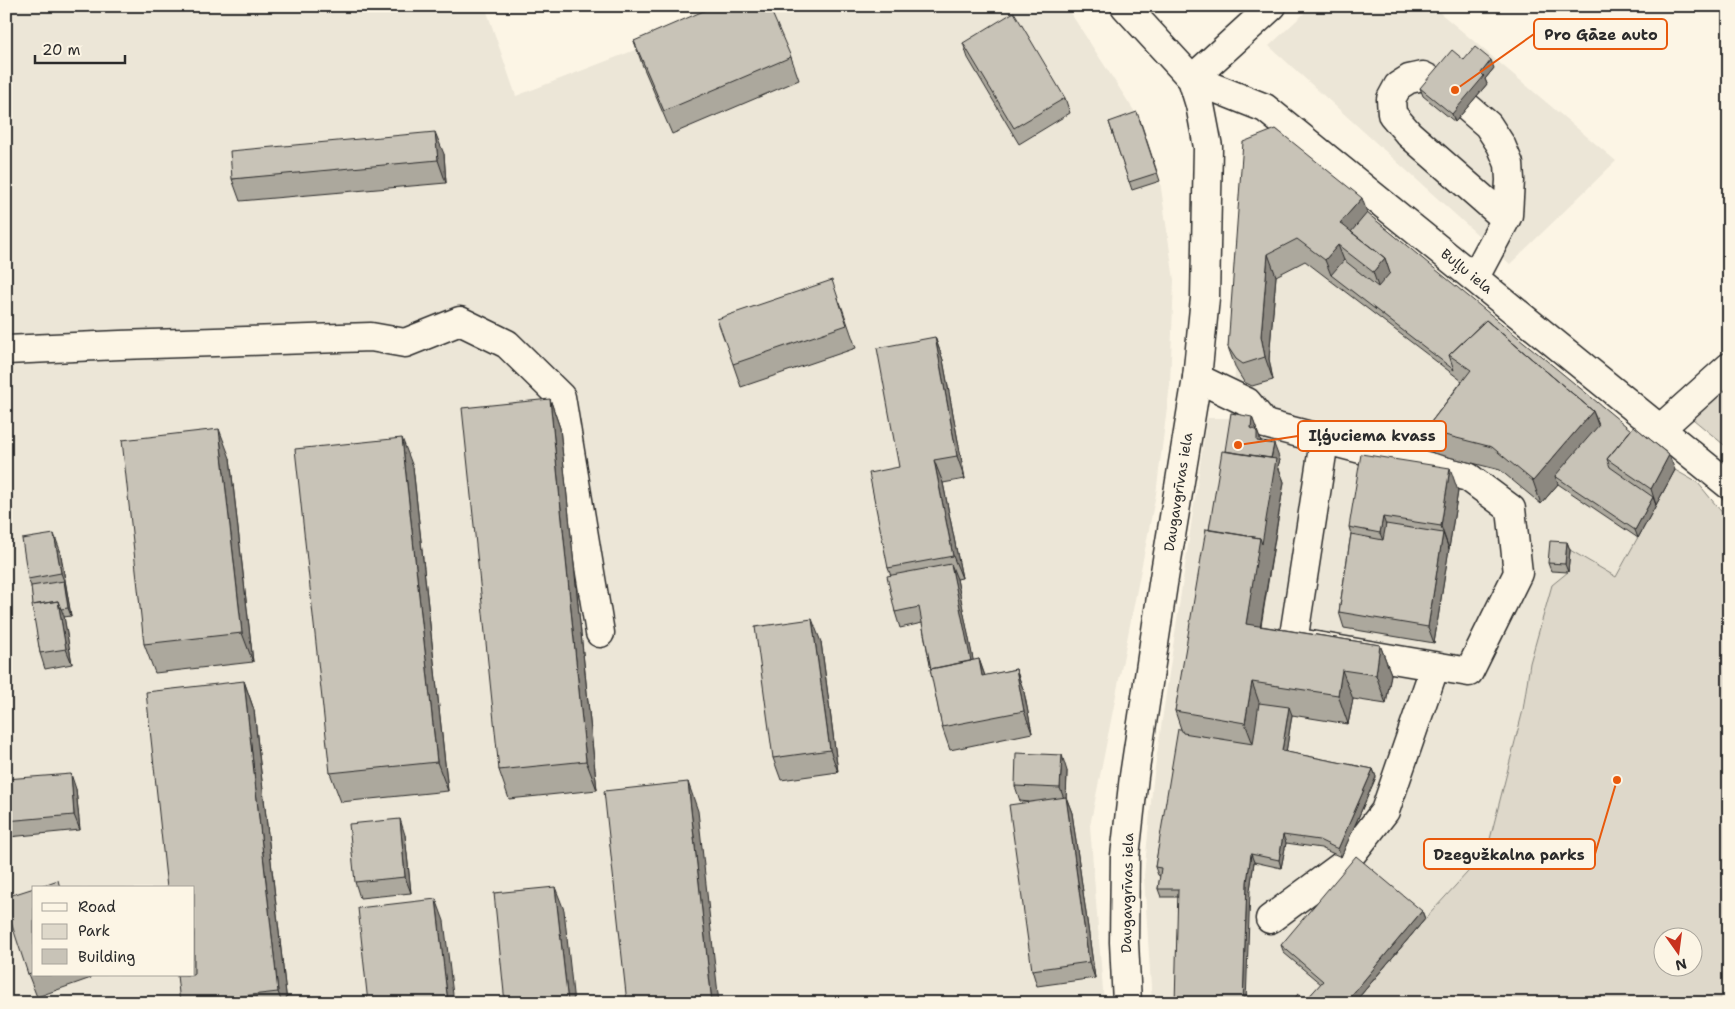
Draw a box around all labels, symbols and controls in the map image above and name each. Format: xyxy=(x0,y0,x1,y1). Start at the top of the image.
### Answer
callout: Pro Gāze auto xyxy=(1534,19,1667,49)
text: Pro Gāze auto xyxy=(1544,25,1658,45)
scale bar xyxy=(35,32,125,64)
text: 20 m xyxy=(42,40,81,60)
street label: Buļļu iela xyxy=(1437,245,1497,298)
callout: Iļģuciema kvass xyxy=(1298,421,1446,451)
text: Iļģuciema kvass xyxy=(1308,426,1436,447)
street label: Daugavgrīvas iela xyxy=(1160,431,1196,553)
street label: Daugavgrīvas iela xyxy=(1117,833,1137,953)
callout: Dzegužkalna parks xyxy=(1424,839,1595,869)
text: Dzegužkalna parks xyxy=(1433,845,1585,865)
legend xyxy=(32,886,195,976)
text: Road xyxy=(78,897,116,917)
text: Park xyxy=(78,921,110,941)
north arrow xyxy=(1652,926,1702,976)
text: Building xyxy=(78,947,135,967)
text: N xyxy=(1674,955,1689,975)

